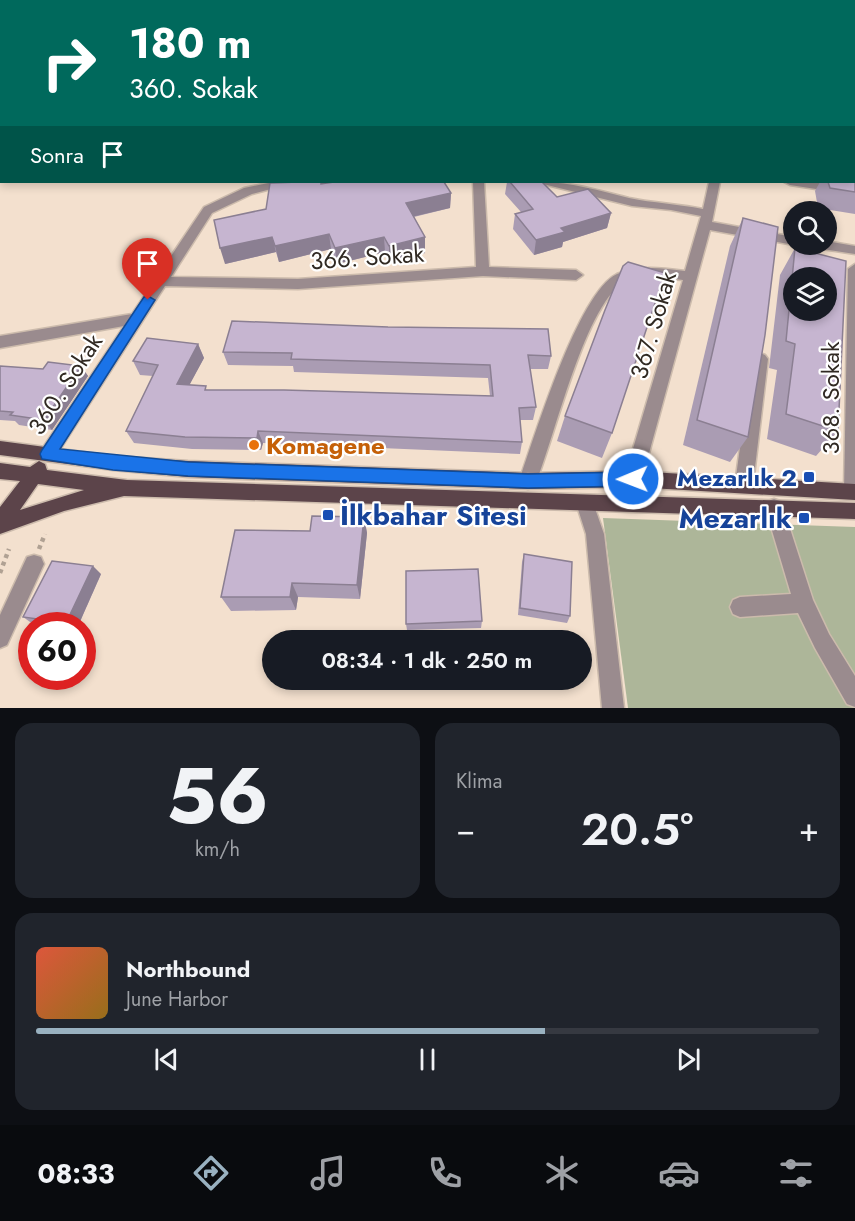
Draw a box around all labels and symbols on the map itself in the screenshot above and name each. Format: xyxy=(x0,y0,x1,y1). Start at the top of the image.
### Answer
street label: 366. Sokak xyxy=(309,236,426,278)
pin xyxy=(122,238,173,300)
street label: 367. Sokak xyxy=(621,267,685,383)
street label: 360. Sokak xyxy=(19,326,111,442)
street label: 368. Sokak xyxy=(813,341,848,455)
place label: Komagene xyxy=(266,428,385,463)
marker: Komagene xyxy=(247,438,261,452)
position arrow xyxy=(601,447,665,511)
place label: Mezarlık 2 xyxy=(677,460,797,495)
marker: Mezarlık 2 xyxy=(802,470,816,484)
place label: İlkbahar Sitesi xyxy=(340,495,527,536)
place label: Mezarlık xyxy=(679,498,792,539)
marker: İlkbahar Sitesi xyxy=(321,508,335,522)
marker: Mezarlık xyxy=(797,511,811,525)
speed limit sign: 60 xyxy=(18,612,96,690)

